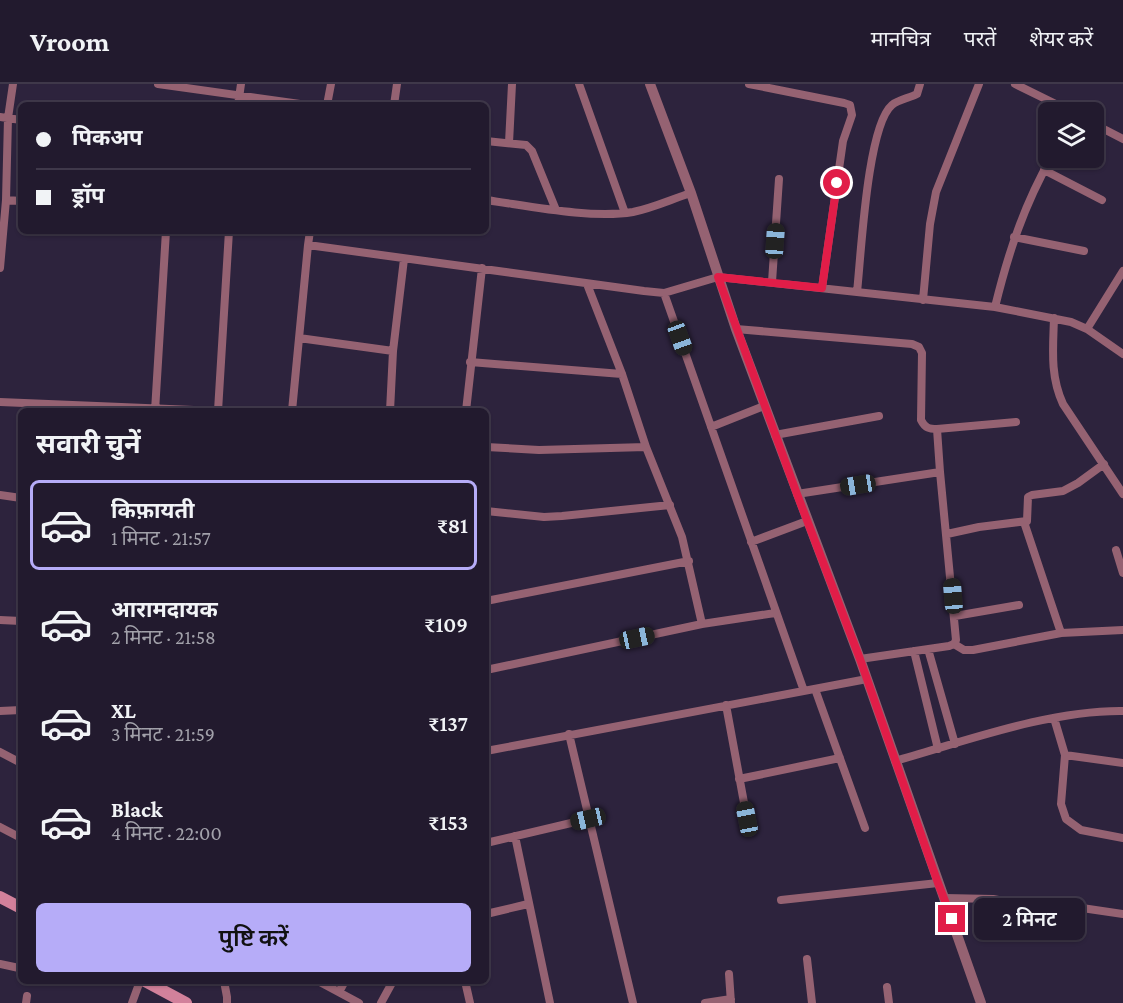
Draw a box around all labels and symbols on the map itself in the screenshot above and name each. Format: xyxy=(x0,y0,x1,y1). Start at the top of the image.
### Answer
route start xyxy=(823,169,850,196)
car xyxy=(765,222,785,260)
car xyxy=(665,318,695,358)
car xyxy=(839,473,877,497)
car xyxy=(942,577,964,615)
car xyxy=(618,625,656,651)
car xyxy=(735,800,759,838)
car xyxy=(568,806,608,832)
callout: 2 मिनट xyxy=(973,898,1084,940)
route end xyxy=(938,905,965,932)

